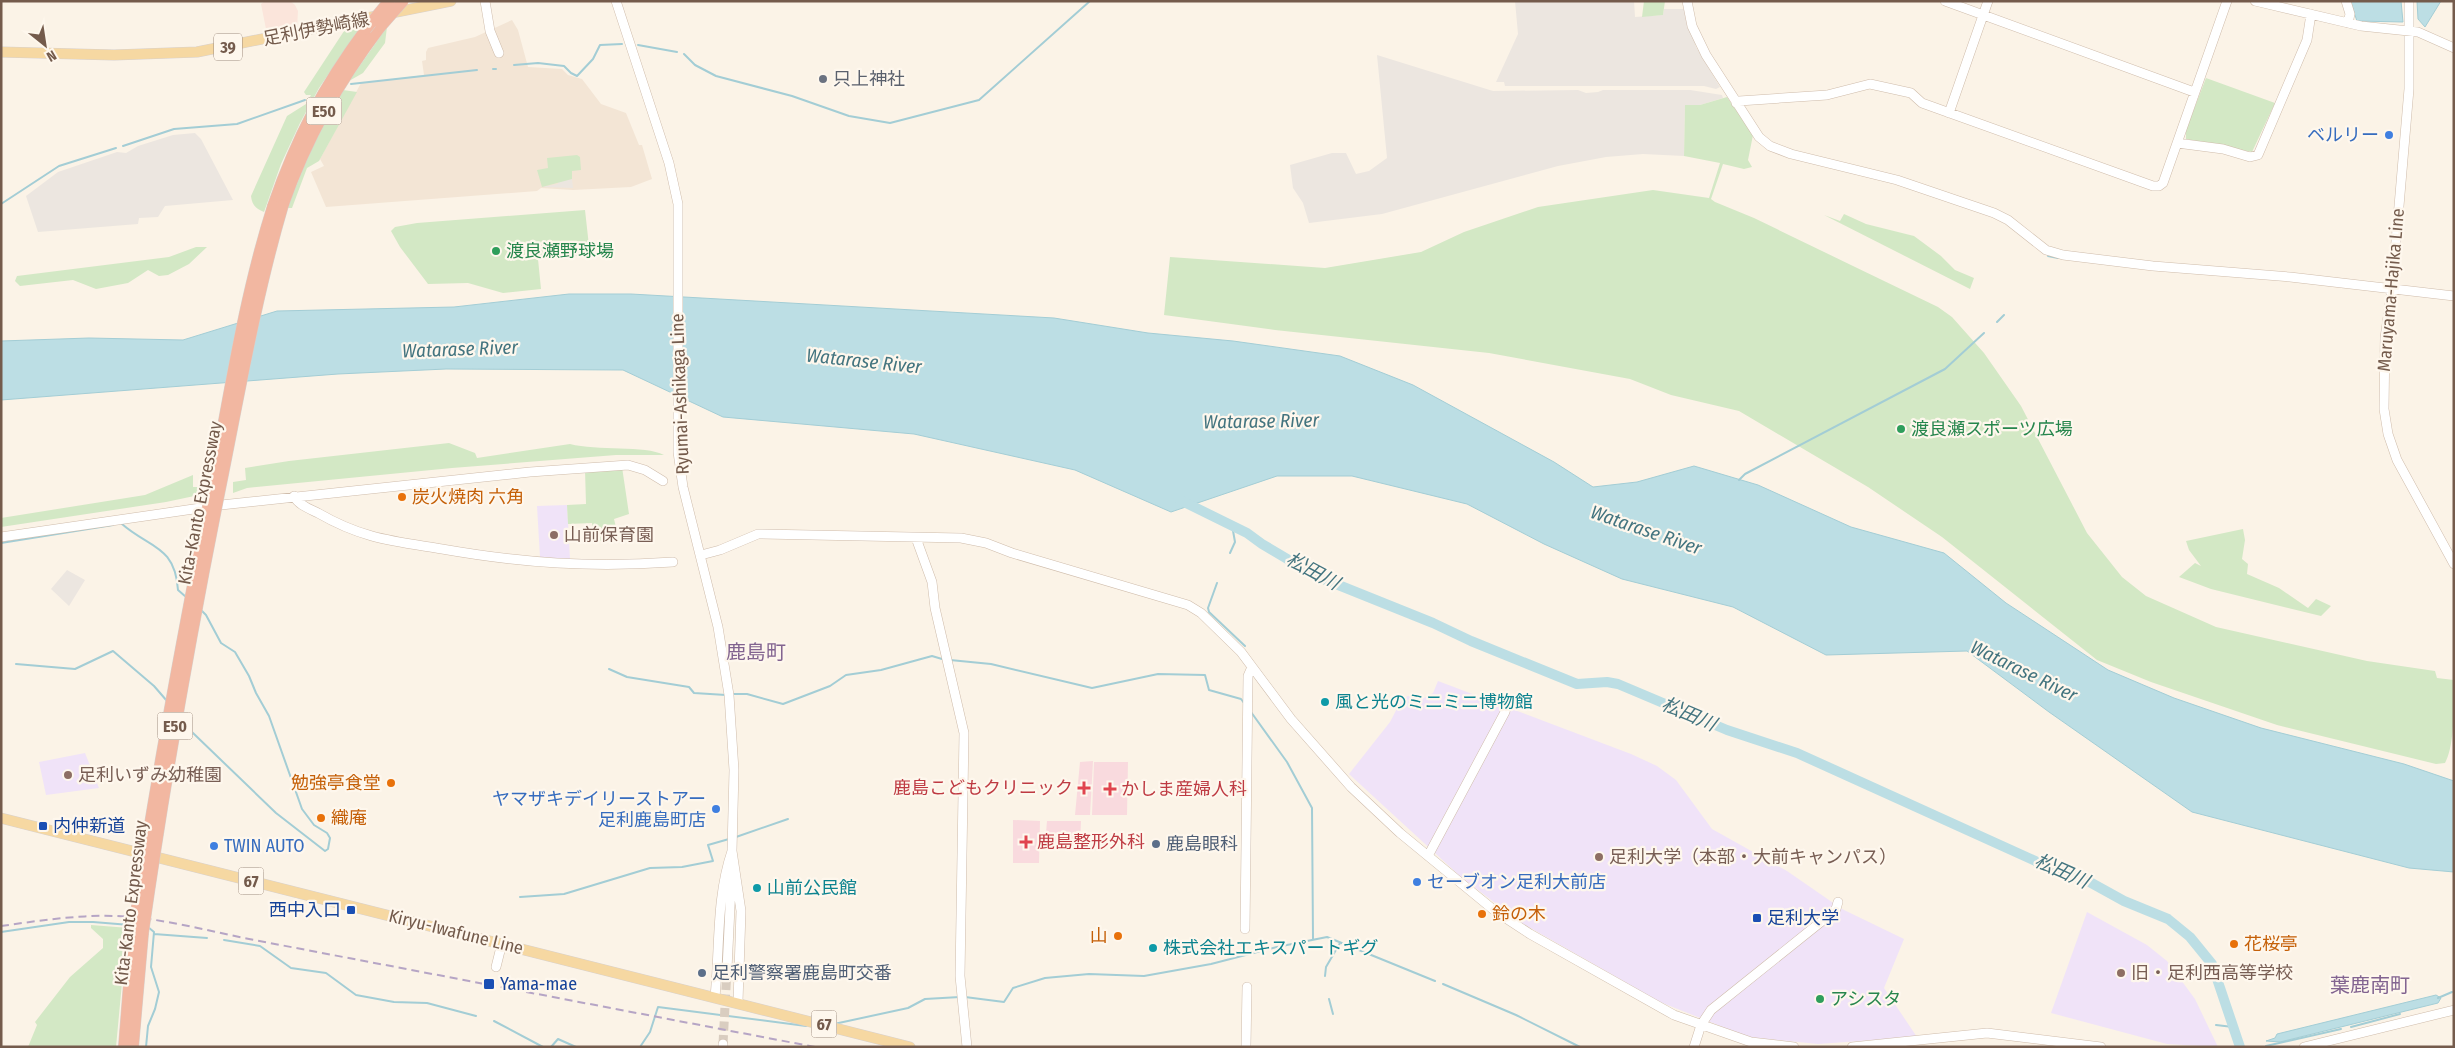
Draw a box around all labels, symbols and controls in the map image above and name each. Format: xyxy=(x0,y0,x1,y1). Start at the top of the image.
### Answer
street label: 足利伊勢崎線 xyxy=(261,8,371,50)
north arrow xyxy=(20,20,70,70)
road number: 39 xyxy=(214,34,242,61)
text: N xyxy=(43,46,59,65)
place label: 只上神社 xyxy=(833,68,905,90)
marker: 只上神社 xyxy=(817,73,829,85)
road number: E50 xyxy=(306,98,342,124)
place label: ベルリー xyxy=(2307,124,2379,146)
marker: ベルリー xyxy=(2383,129,2395,141)
street label: Maruyama-Hajika Line xyxy=(2373,207,2409,373)
place label: 渡良瀬野球場 xyxy=(506,240,614,262)
marker: 渡良瀬野球場 xyxy=(490,245,502,257)
street label: Ryumai-Ashikaga Line xyxy=(666,313,694,475)
water label: Watarase River xyxy=(402,335,520,363)
water label: Watarase River xyxy=(805,344,924,379)
water label: Watarase River xyxy=(1203,408,1321,434)
place label: 渡良瀬スポーツ広場 xyxy=(1911,418,2073,440)
street label: Kita-Kanto Expressway xyxy=(173,419,227,587)
marker: 渡良瀬スポーツ広場 xyxy=(1895,423,1907,435)
place label: 炭火焼肉 六角 xyxy=(412,486,524,508)
marker: 炭火焼肉 六角 xyxy=(396,491,408,503)
water label: Watarase River xyxy=(1588,500,1706,560)
place label: 山前保育園 xyxy=(564,524,654,546)
marker: 山前保育園 xyxy=(548,529,560,541)
water label: 松田川 xyxy=(1282,547,1345,595)
water label: Watarase River xyxy=(1967,635,2082,707)
district label: 鹿島町 xyxy=(726,640,786,664)
place label: 風と光のミニミニ博物館 xyxy=(1335,691,1533,713)
water label: 松田川 xyxy=(1658,692,1722,737)
marker: 風と光のミニミニ博物館 xyxy=(1319,696,1331,708)
road number: E50 xyxy=(158,712,192,739)
place label: 足利いずみ幼稚園 xyxy=(78,764,222,786)
marker: 足利いずみ幼稚園 xyxy=(62,769,74,781)
place label: 勉強亭食堂 xyxy=(291,772,381,794)
marker: 勉強亭食堂 xyxy=(385,777,397,789)
place label: 鹿島こどもクリニック xyxy=(893,777,1073,799)
place label: かしま産婦人科 xyxy=(1121,778,1247,800)
marker: 鹿島こどもクリニック xyxy=(1077,781,1091,795)
marker: かしま産婦人科 xyxy=(1103,782,1117,796)
place label: ヤマザキデイリーストアー 足利鹿島町店 xyxy=(492,788,706,831)
marker: ヤマザキデイリーストアー 足利鹿島町店 xyxy=(710,803,722,815)
place label: 織庵 xyxy=(331,807,367,829)
marker: 織庵 xyxy=(315,812,327,824)
place label: 内仲新道 xyxy=(53,815,125,837)
street label: Kita-Kanto Expressway xyxy=(110,819,152,987)
marker: 内仲新道 xyxy=(37,820,49,832)
place label: 鹿島整形外科 xyxy=(1037,831,1145,853)
place label: 鹿島眼科 xyxy=(1166,833,1238,855)
place label: TWIN AUTO xyxy=(224,835,305,857)
marker: 鹿島整形外科 xyxy=(1019,835,1033,849)
marker: 鹿島眼科 xyxy=(1150,838,1162,850)
marker: TWIN AUTO xyxy=(208,840,220,852)
place label: 足利大学（本部・大前キャンパス） xyxy=(1609,846,1897,868)
water label: 松田川 xyxy=(2031,849,2095,894)
marker: 足利大学（本部・大前キャンパス） xyxy=(1593,851,1605,863)
road number: 67 xyxy=(238,868,264,894)
place label: セーブオン足利大前店 xyxy=(1427,871,1606,893)
marker: セーブオン足利大前店 xyxy=(1411,876,1423,888)
place label: 山前公民館 xyxy=(767,877,857,899)
marker: 山前公民館 xyxy=(751,882,763,894)
place label: 西中入口 xyxy=(269,899,341,921)
place label: 鈴の木 xyxy=(1492,903,1546,925)
marker: 西中入口 xyxy=(345,904,357,916)
street label: Kiryu-Iwafune Line xyxy=(386,905,526,959)
place label: 足利大学 xyxy=(1767,907,1839,929)
marker: 鈴の木 xyxy=(1476,908,1488,920)
marker: 足利大学 xyxy=(1751,912,1763,924)
place label: 山 xyxy=(1090,925,1108,947)
marker: 山 xyxy=(1112,930,1124,942)
place label: 花桜亭 xyxy=(2244,933,2298,955)
place label: 株式会社エキスパートギグ xyxy=(1163,937,1378,959)
marker: 花桜亭 xyxy=(2228,938,2240,950)
marker: 株式会社エキスパートギグ xyxy=(1147,942,1159,954)
place label: 足利警察署鹿島町交番 xyxy=(712,962,892,984)
place label: 旧・足利西高等学校 xyxy=(2131,962,2293,984)
marker: 足利警察署鹿島町交番 xyxy=(696,967,708,979)
marker: 旧・足利西高等学校 xyxy=(2115,967,2127,979)
place label: Yama-mae xyxy=(500,973,577,995)
district label: 葉鹿南町 xyxy=(2330,973,2410,997)
marker: Yama-mae xyxy=(482,977,496,991)
place label: アシスタ xyxy=(1830,988,1901,1010)
marker: アシスタ xyxy=(1814,993,1826,1005)
road number: 67 xyxy=(812,1011,836,1038)

